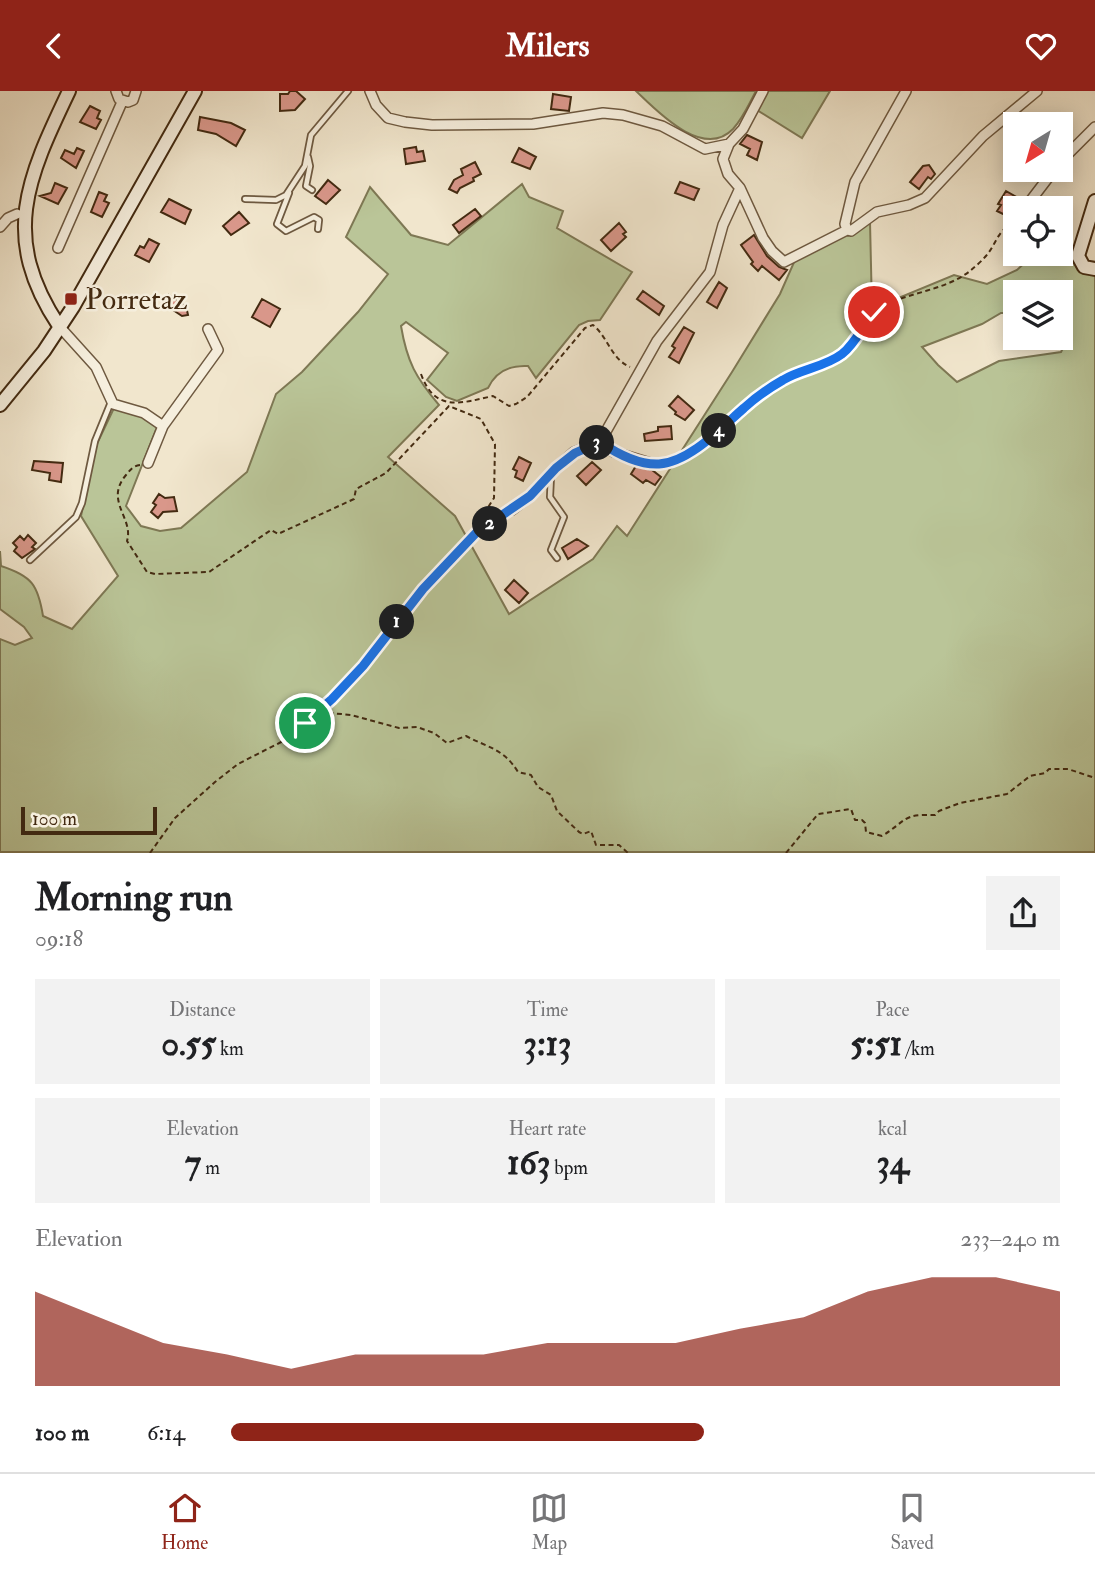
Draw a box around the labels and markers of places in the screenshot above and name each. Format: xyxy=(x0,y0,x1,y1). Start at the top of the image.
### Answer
place label: Porretaz xyxy=(85,281,188,318)
pin xyxy=(844,282,904,342)
marker: Porretaz xyxy=(63,291,79,307)
pin: 4 xyxy=(702,413,736,449)
pin: 3 xyxy=(580,425,614,461)
pin: 2 xyxy=(472,507,508,541)
pin: 1 xyxy=(380,605,414,639)
pin xyxy=(275,693,335,753)

